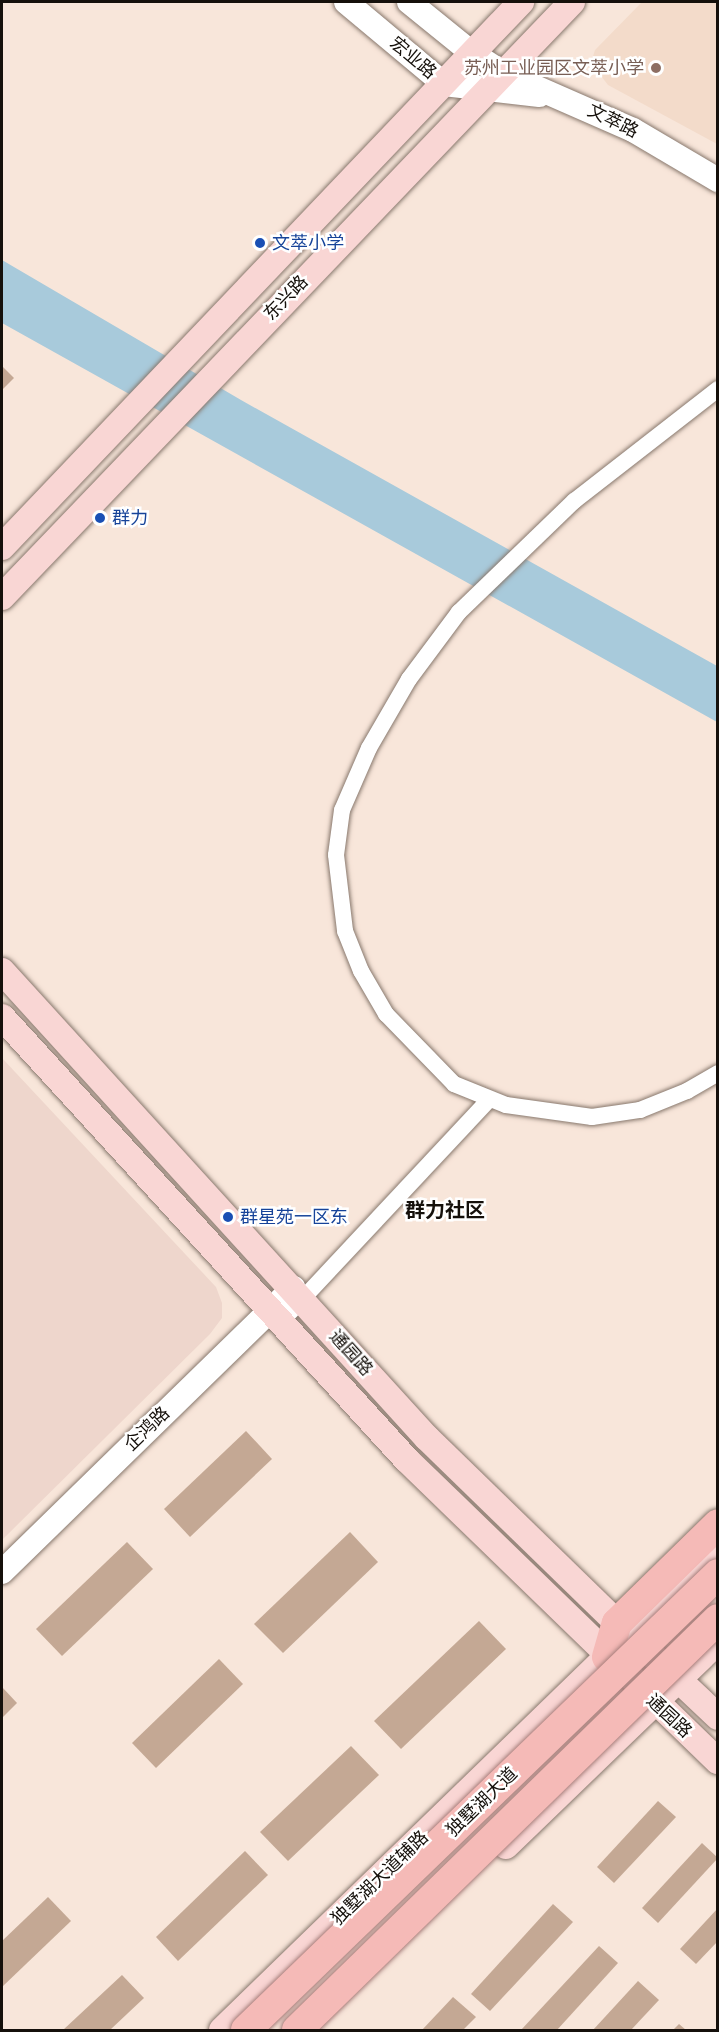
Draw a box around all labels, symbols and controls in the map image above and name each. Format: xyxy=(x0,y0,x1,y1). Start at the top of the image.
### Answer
street label: 宏业路 xyxy=(385,32,441,84)
place label: 苏州工业园区文萃小学 xyxy=(464,57,644,79)
marker: 苏州工业园区文萃小学 xyxy=(649,61,663,75)
street label: 文萃路 xyxy=(584,99,642,143)
place label: 文萃小学 xyxy=(272,232,344,254)
marker: 文萃小学 xyxy=(253,236,267,250)
street label: 东兴路 xyxy=(259,271,313,325)
place label: 群力 xyxy=(112,507,148,529)
marker: 群力 xyxy=(93,511,107,525)
district label: 群力社区 xyxy=(405,1198,485,1222)
place label: 群星苑一区东 xyxy=(240,1206,348,1228)
marker: 群星苑一区东 xyxy=(221,1210,235,1224)
street label: 通园路 xyxy=(325,1326,377,1380)
street label: 企鸿路 xyxy=(120,1402,174,1456)
street label: 通园路 xyxy=(642,1690,696,1742)
street label: 独墅湖大道 xyxy=(442,1763,522,1841)
street label: 独墅湖大道辅路 xyxy=(327,1826,433,1930)

